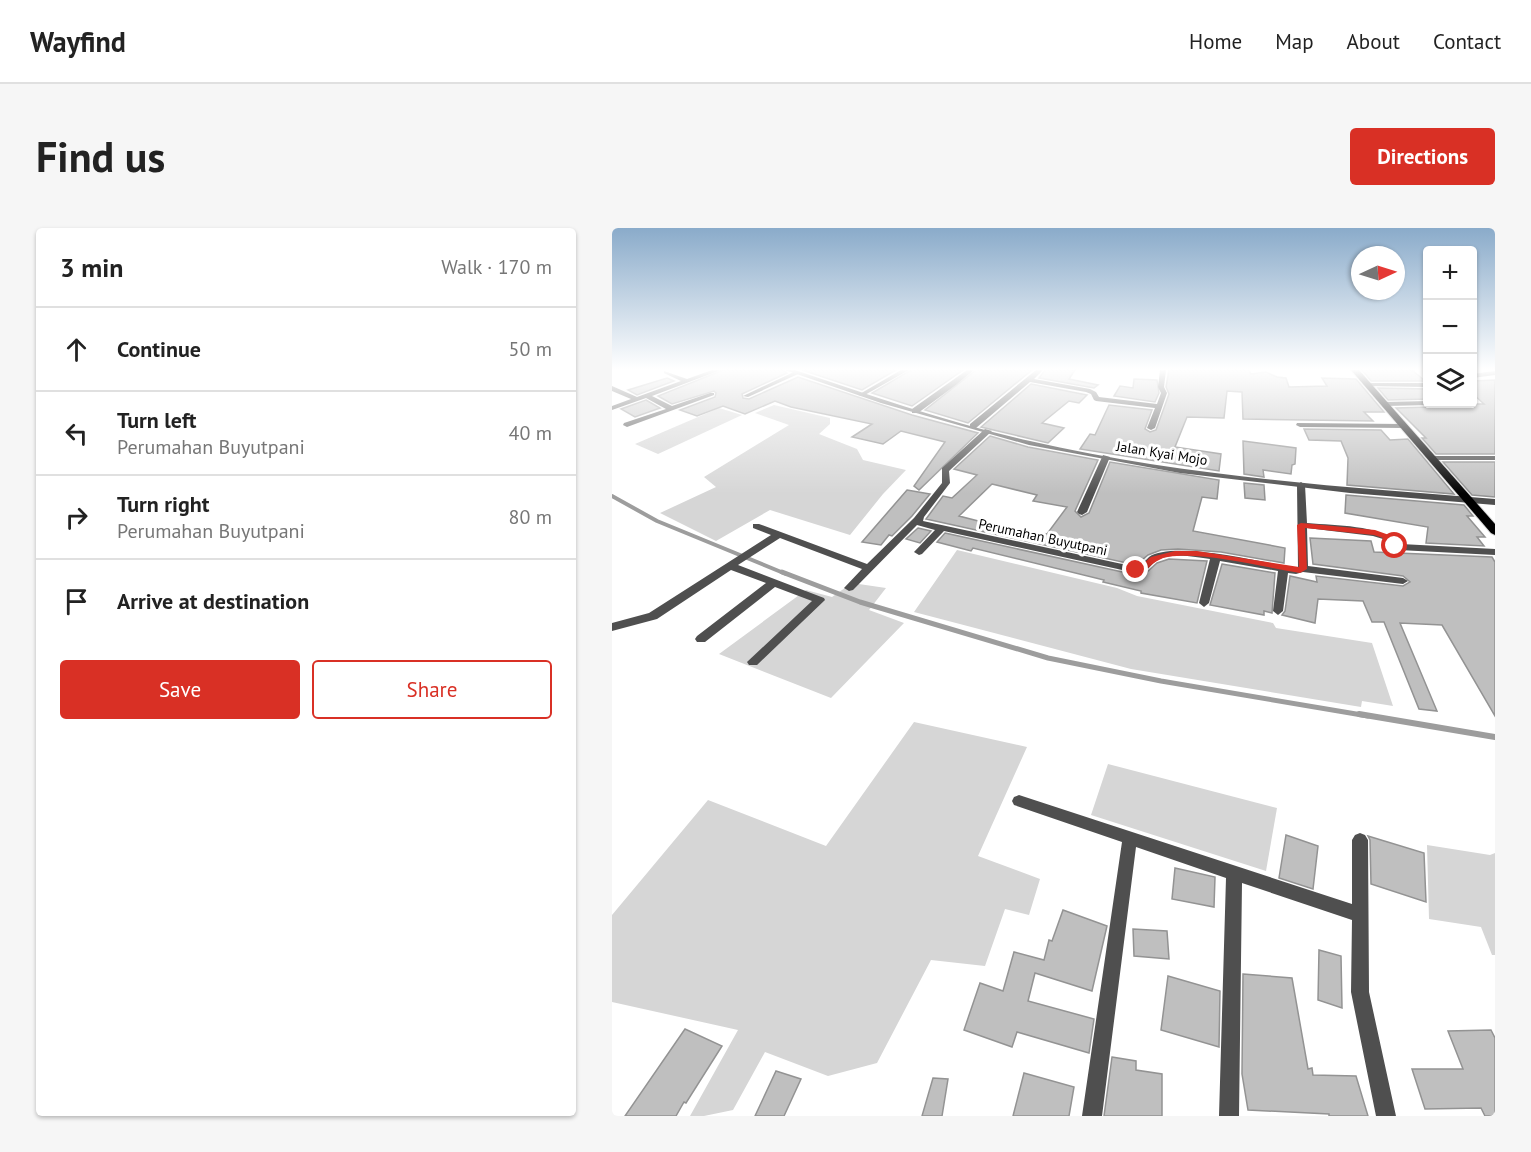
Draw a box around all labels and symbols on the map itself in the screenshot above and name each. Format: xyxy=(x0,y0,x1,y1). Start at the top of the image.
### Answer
north arrow xyxy=(1351,246,1405,300)
street label: Jalan Kyai Mojo xyxy=(1114,437,1209,469)
street label: Perumahan Buyutpani xyxy=(977,515,1109,559)
route start xyxy=(1381,532,1407,558)
route end xyxy=(1122,556,1148,582)

